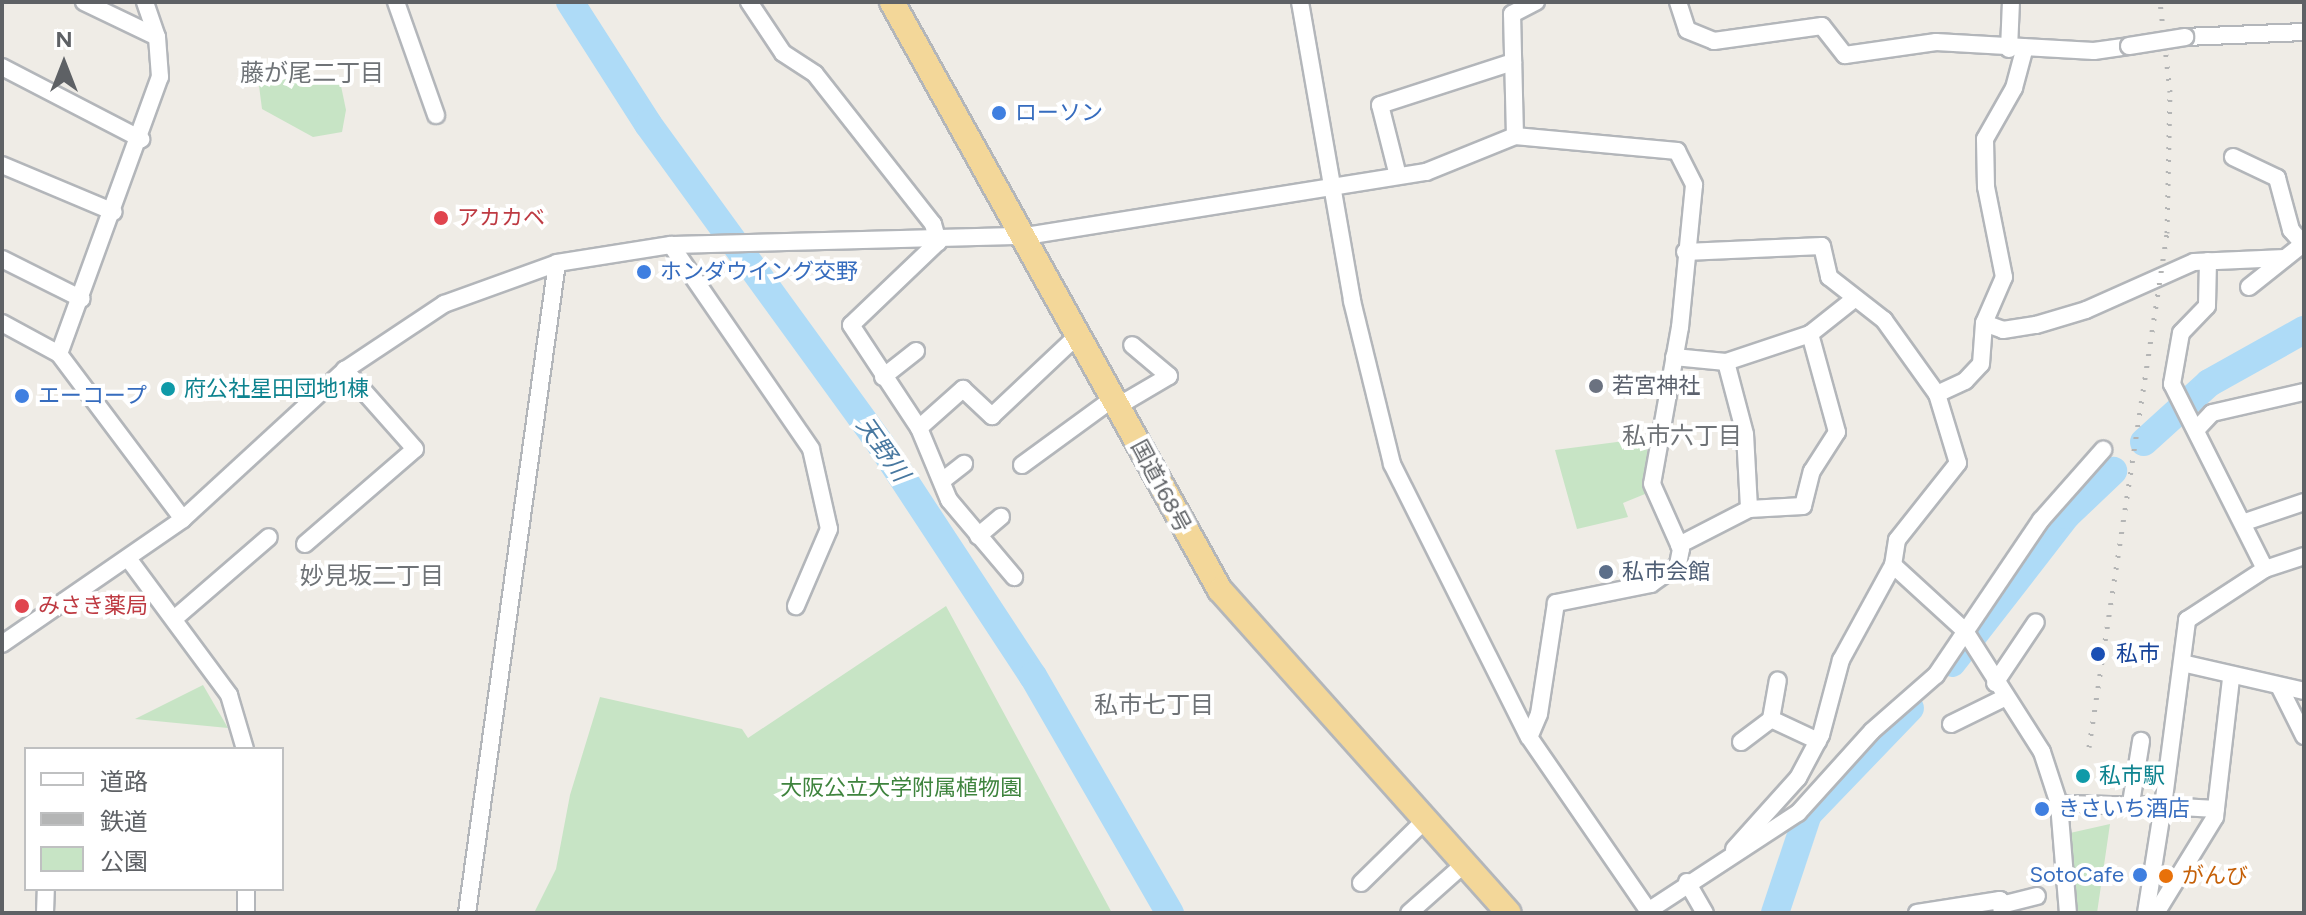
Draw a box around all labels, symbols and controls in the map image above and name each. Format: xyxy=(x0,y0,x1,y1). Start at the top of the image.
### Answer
north arrow xyxy=(24,24,104,104)
text: N xyxy=(55,26,73,53)
district label: 藤が尾二丁目 xyxy=(240,59,384,87)
place label: ローソン xyxy=(1015,100,1103,126)
marker: ローソン xyxy=(990,104,1008,122)
place label: アカカベ xyxy=(457,205,545,231)
marker: アカカベ xyxy=(432,209,450,227)
place label: ホンダウイング交野 xyxy=(660,259,858,285)
marker: ホンダウイング交野 xyxy=(635,263,653,281)
place label: 若宮神社 xyxy=(1612,373,1700,399)
place label: 府公社星田団地1棟 xyxy=(184,376,369,402)
marker: 若宮神社 xyxy=(1587,377,1605,395)
marker: 府公社星田団地1棟 xyxy=(159,380,177,398)
place label: エーコープ xyxy=(38,383,148,409)
marker: エーコープ xyxy=(13,387,31,405)
water label: 天野川 xyxy=(851,411,915,487)
district label: 私市六丁目 xyxy=(1622,422,1742,450)
street label: 国道168号 xyxy=(1126,435,1196,537)
place label: 私市会館 xyxy=(1622,559,1710,585)
district label: 妙見坂二丁目 xyxy=(300,562,444,590)
marker: 私市会館 xyxy=(1597,563,1615,581)
place label: みさき薬局 xyxy=(38,593,148,619)
marker: みさき薬局 xyxy=(13,597,31,615)
place label: 私市 xyxy=(2116,641,2160,667)
marker: 私市 xyxy=(2087,643,2109,665)
district label: 私市七丁目 xyxy=(1094,691,1214,719)
legend xyxy=(24,747,284,891)
place label: 私市駅 xyxy=(2099,763,2165,789)
text: 道路 xyxy=(100,767,148,796)
marker: 私市駅 xyxy=(2074,767,2092,785)
park label: 大阪公立大学附属植物園 xyxy=(780,775,1022,801)
place label: きさいち酒店 xyxy=(2058,796,2190,822)
marker: きさいち酒店 xyxy=(2033,800,2051,818)
text: 鉄道 xyxy=(100,807,148,836)
text: 公園 xyxy=(100,847,148,876)
place label: SotoCafe xyxy=(2030,862,2124,888)
place label: がんび xyxy=(2182,863,2248,889)
marker: SotoCafe xyxy=(2131,866,2149,884)
marker: がんび xyxy=(2157,867,2175,885)

